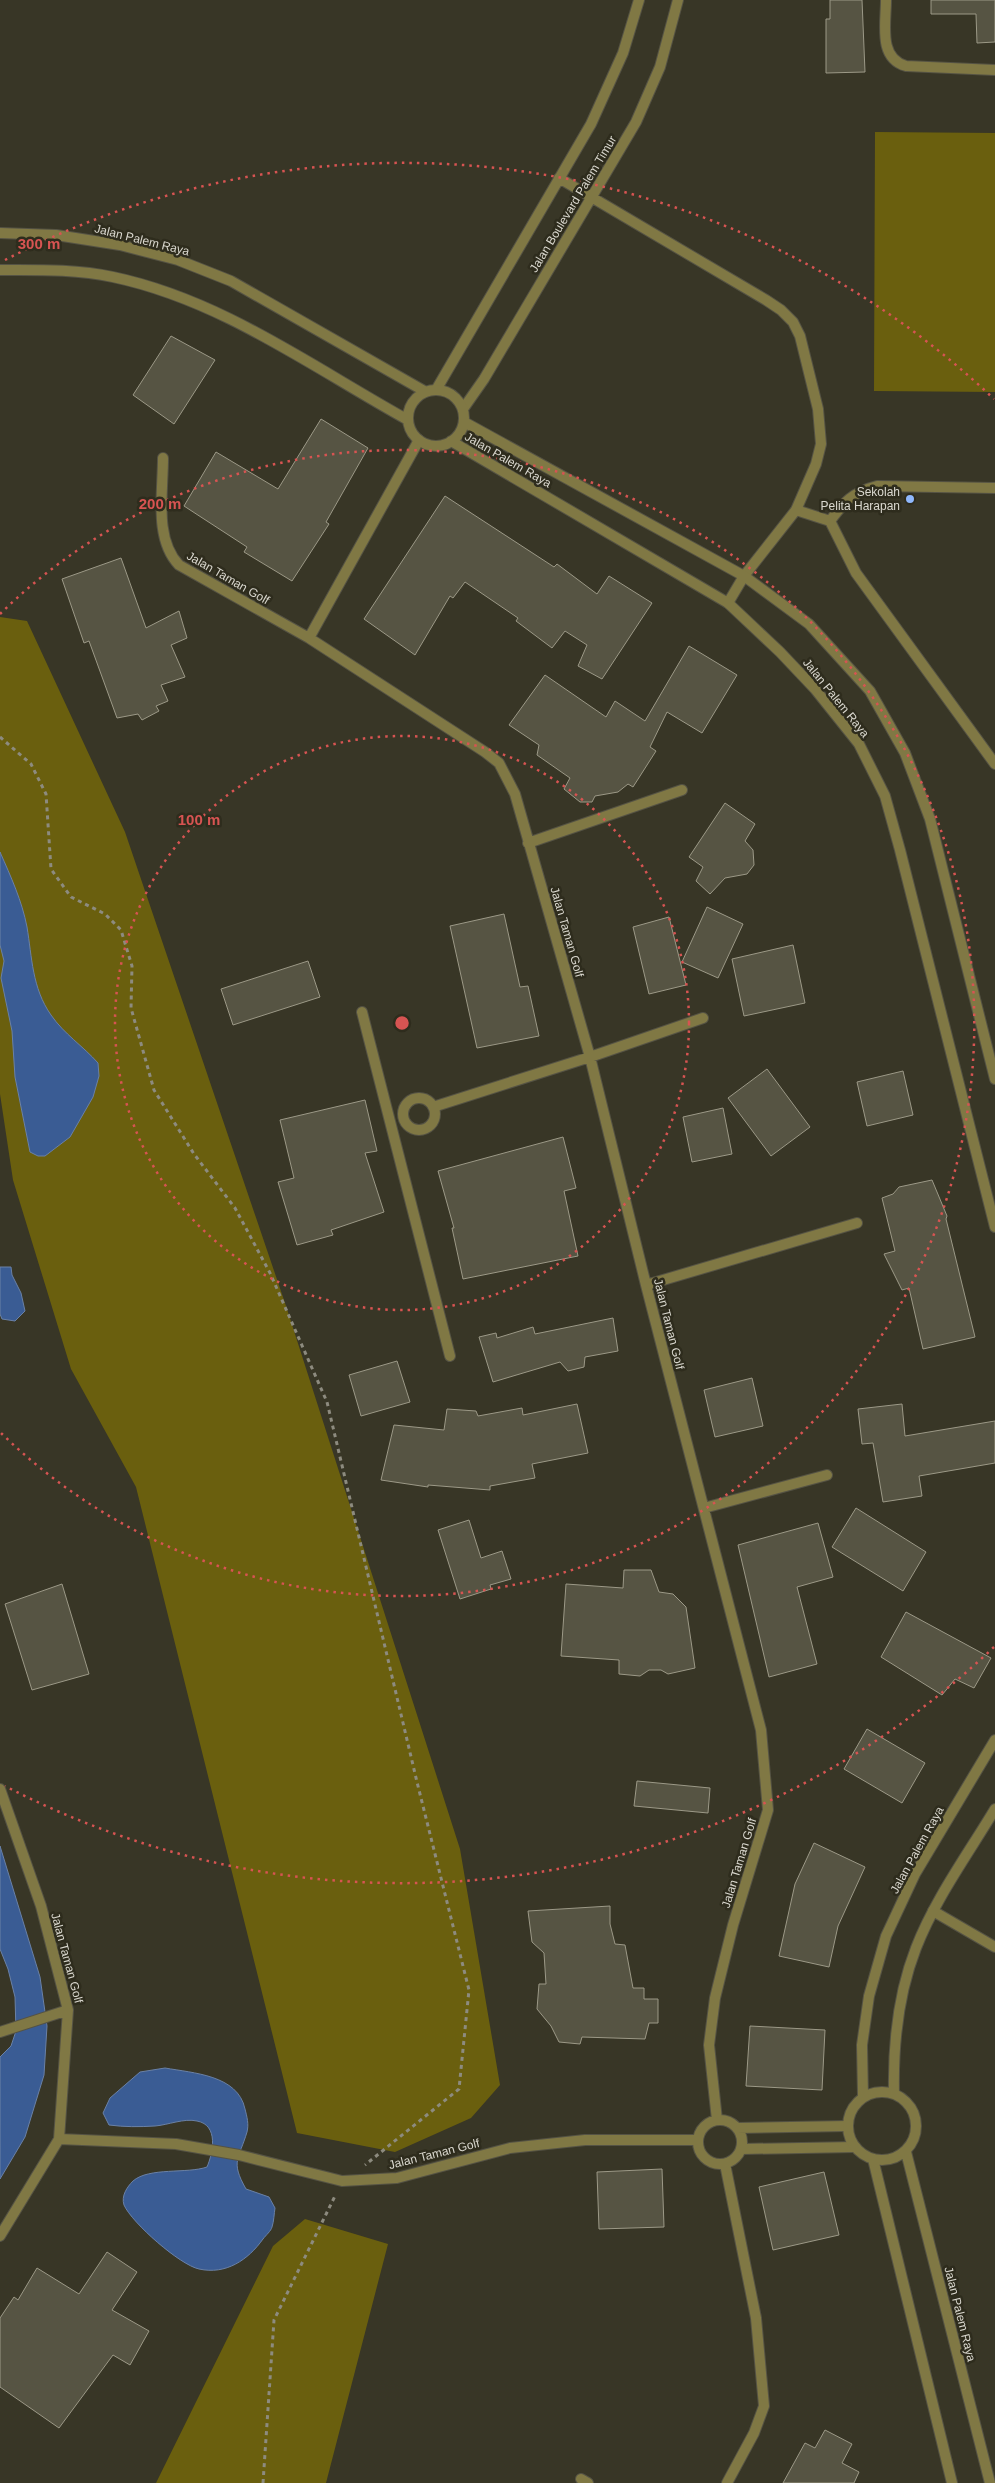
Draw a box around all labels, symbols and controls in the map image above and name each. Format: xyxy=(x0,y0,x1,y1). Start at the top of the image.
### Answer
street label: Jalan Boulevard Palem Timur xyxy=(527,133,619,275)
street label: Jalan Palem Raya xyxy=(93,221,191,259)
text: 300 m xyxy=(18,235,60,252)
street label: Jalan Palem Raya xyxy=(462,430,554,491)
place label: Sekolah Pelita Harapan xyxy=(821,485,900,513)
marker: Sekolah Pelita Harapan xyxy=(904,493,916,505)
text: 200 m xyxy=(139,495,181,512)
street label: Jalan Taman Golf xyxy=(184,549,272,608)
street label: Jalan Palem Raya xyxy=(800,656,872,740)
text: 100 m xyxy=(178,811,220,828)
street label: Jalan Taman Golf xyxy=(547,885,587,979)
centre of rings xyxy=(393,1014,411,1032)
street label: Jalan Taman Golf xyxy=(651,1277,687,1372)
street label: Jalan Palem Raya xyxy=(887,1804,947,1896)
street label: Jalan Taman Golf xyxy=(719,1816,760,1910)
street label: Jalan Taman Golf xyxy=(48,1911,86,2005)
street label: Jalan Taman Golf xyxy=(387,2136,482,2172)
street label: Jalan Palem Raya xyxy=(941,2265,979,2363)

